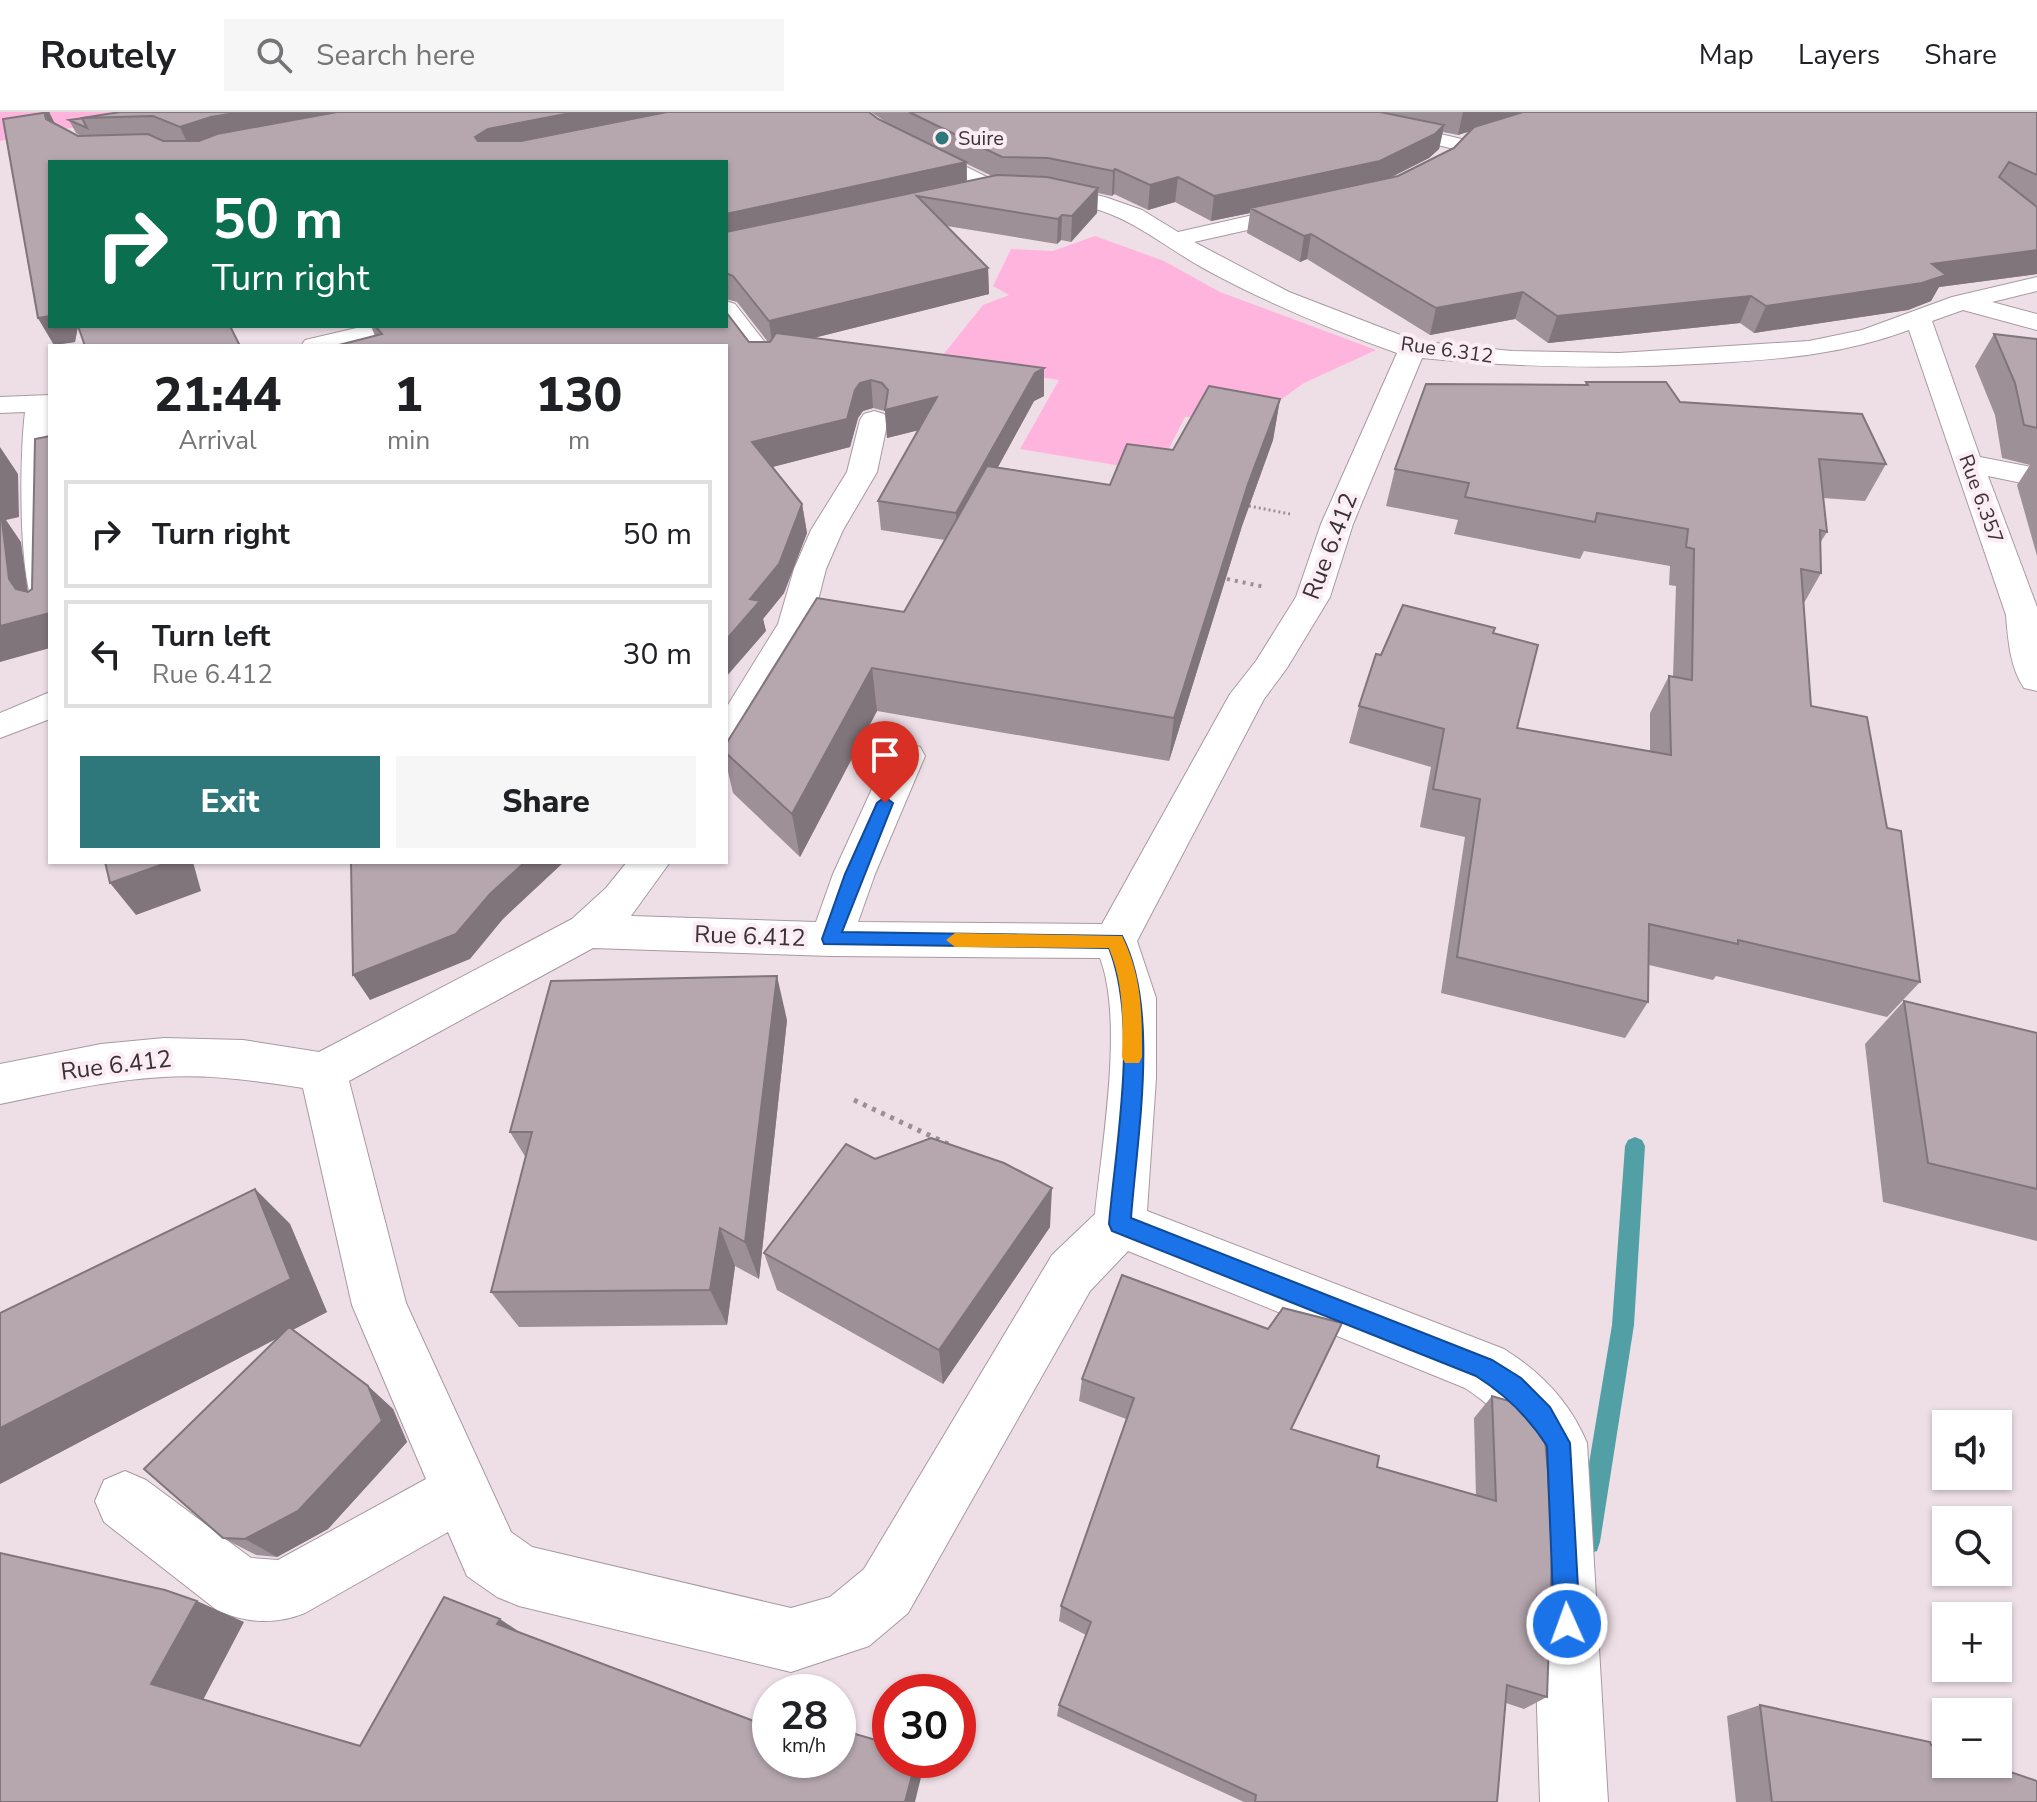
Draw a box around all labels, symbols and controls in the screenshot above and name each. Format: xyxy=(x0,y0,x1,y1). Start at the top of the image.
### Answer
search box xyxy=(224,19,784,91)
text: Routely xyxy=(40,30,176,81)
icon: search xyxy=(252,33,296,77)
text: Search here xyxy=(316,35,475,76)
text: Map xyxy=(1699,36,1754,74)
text: Layers xyxy=(1798,36,1880,74)
text: Share xyxy=(1924,36,1997,74)
place label: Suire xyxy=(958,125,1004,152)
marker: Suire xyxy=(933,129,951,147)
text: 50 m xyxy=(212,181,343,258)
icon: right xyxy=(80,192,184,296)
text: Turn right xyxy=(212,254,369,303)
street label: Rue 6.312 xyxy=(1399,330,1495,370)
text: 21:44 xyxy=(154,362,281,428)
text: 1 xyxy=(394,362,423,428)
text: 130 xyxy=(536,362,622,428)
text: Arrival xyxy=(178,423,257,458)
text: min xyxy=(387,423,430,458)
text: m xyxy=(568,423,590,458)
street label: Rue 6.357 xyxy=(1952,451,2010,547)
street label: Rue 6.412 xyxy=(1295,488,1365,604)
icon: right xyxy=(84,512,128,556)
text: Turn right xyxy=(152,514,290,555)
text: 50 m xyxy=(623,514,692,555)
text: Turn left xyxy=(152,616,270,657)
icon: left xyxy=(84,632,128,676)
text: 30 m xyxy=(623,634,692,675)
text: Rue 6.412 xyxy=(152,657,273,692)
pin xyxy=(851,721,919,803)
icon: arrive xyxy=(863,733,907,777)
button: Exit xyxy=(80,756,380,848)
button: Share xyxy=(396,756,696,848)
street label: Rue 6.412 xyxy=(694,918,806,954)
street label: Rue 6.412 xyxy=(59,1042,173,1088)
map controls xyxy=(1932,1410,2012,1778)
button: sound xyxy=(1932,1410,2012,1490)
button: search xyxy=(1932,1506,2012,1586)
position arrow xyxy=(1525,1582,1609,1666)
button: + xyxy=(1932,1602,2012,1682)
speed limit sign: 30 xyxy=(872,1674,976,1778)
text: 28 xyxy=(780,1689,828,1743)
button: − xyxy=(1932,1698,2012,1778)
text: km/h xyxy=(782,1732,826,1759)

